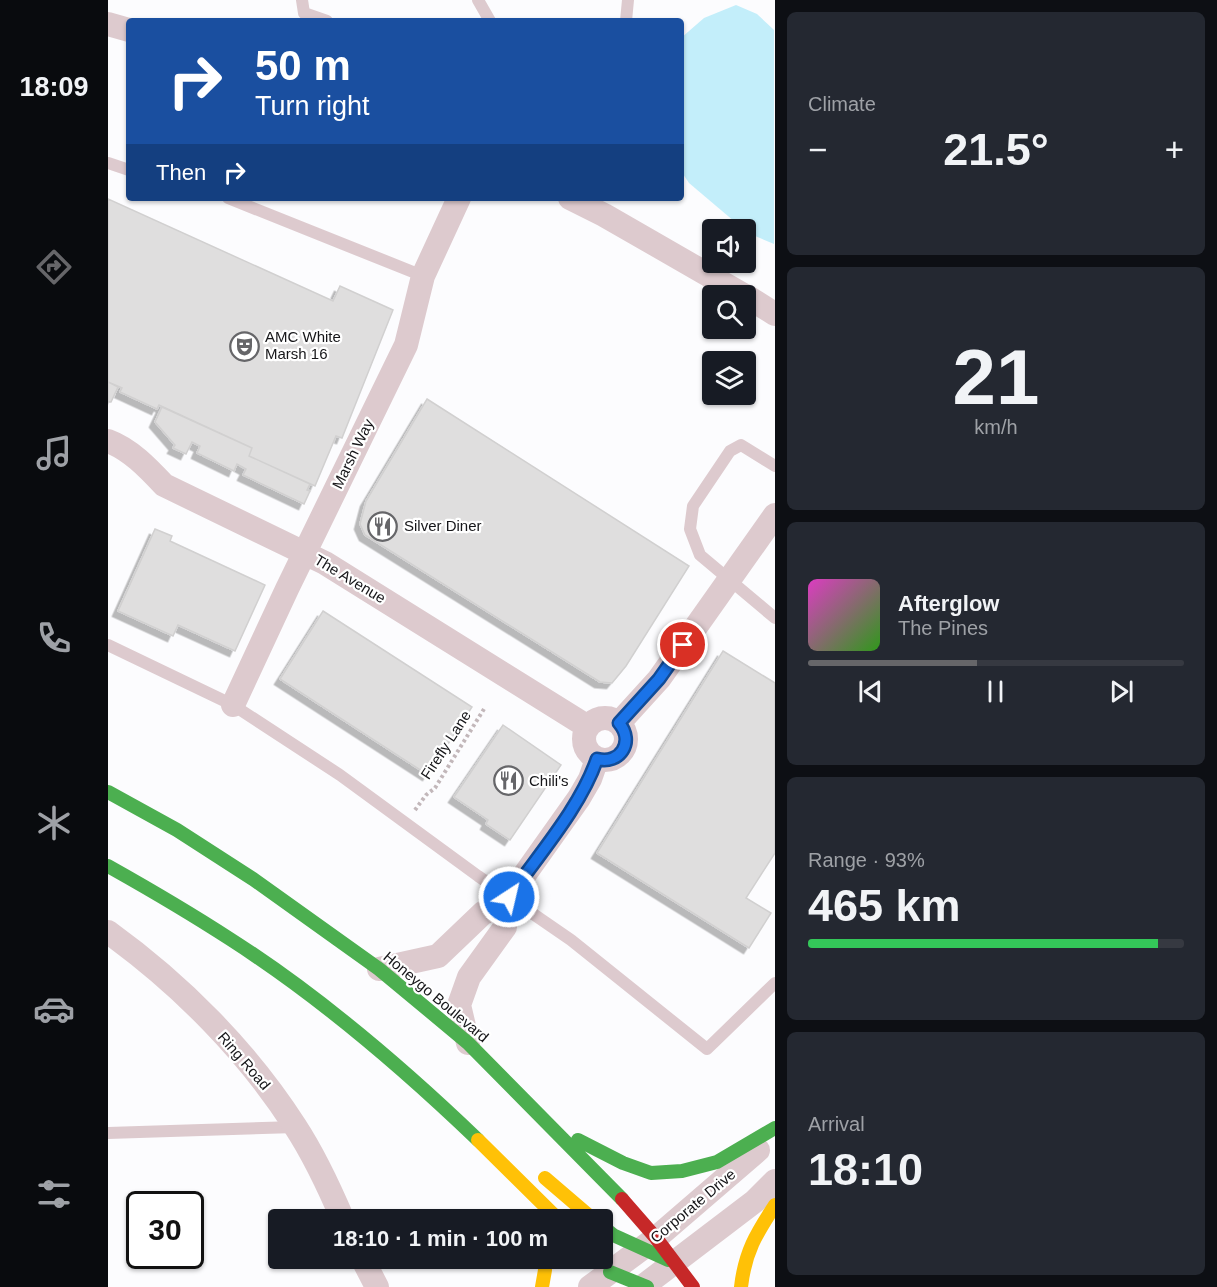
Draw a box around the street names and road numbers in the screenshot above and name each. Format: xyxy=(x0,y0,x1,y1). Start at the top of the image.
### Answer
street label: Marsh Way xyxy=(328,416,377,491)
street label: The Avenue xyxy=(312,551,389,606)
street label: Firefly Lane xyxy=(417,707,474,782)
street label: Honeygo Boulevard xyxy=(380,948,492,1045)
street label: Ring Road xyxy=(215,1028,274,1093)
street label: Corporate Drive xyxy=(647,1165,739,1246)

